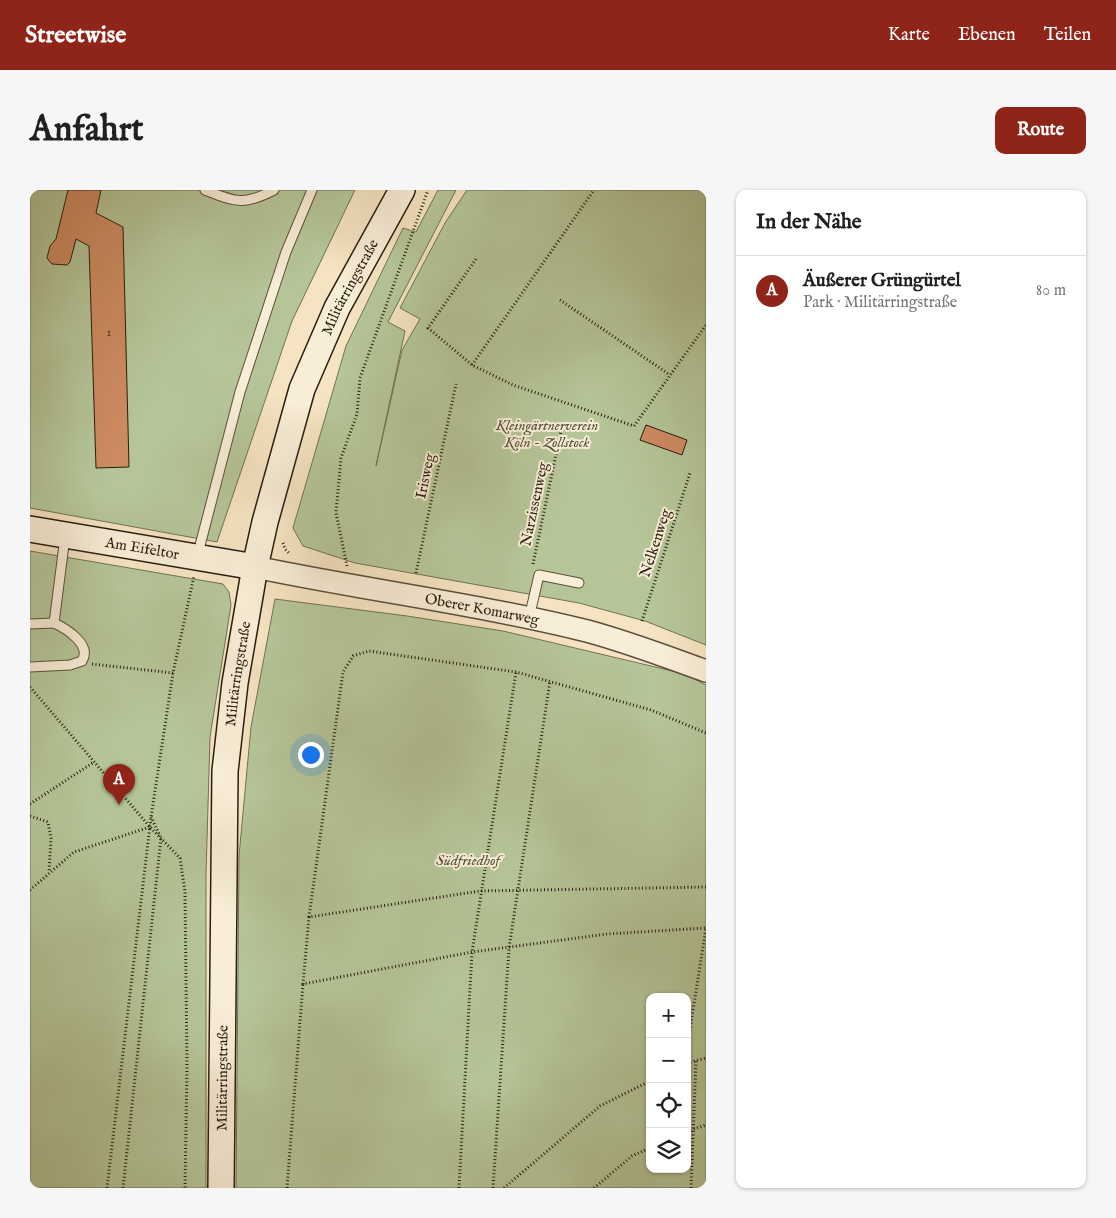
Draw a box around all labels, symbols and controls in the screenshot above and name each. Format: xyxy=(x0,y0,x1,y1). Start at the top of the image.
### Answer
text: Streetwise xyxy=(25,20,126,51)
text: Karte xyxy=(888,24,930,47)
text: Ebenen xyxy=(958,24,1016,47)
text: Teilen xyxy=(1044,24,1091,47)
button: Route xyxy=(995,107,1086,154)
text: Anfahrt xyxy=(30,108,144,153)
text: In der Nähe xyxy=(756,209,862,236)
street label: Militärringstraße xyxy=(317,236,383,338)
text: Äußerer Grüngürtel xyxy=(803,269,961,293)
text: A xyxy=(767,281,777,301)
text: 80 m xyxy=(1036,281,1066,301)
text: Park · Militärringstraße xyxy=(803,293,957,313)
house number: 1 xyxy=(107,325,111,340)
park label: Kleingärtnerverein Köln - Zollstock xyxy=(495,416,598,453)
street label: Irisweg xyxy=(411,451,440,501)
street label: Narzissenweg xyxy=(516,459,553,548)
street label: Nelkenweg xyxy=(635,506,676,580)
street label: Am Eifeltor xyxy=(103,533,181,564)
street label: Oberer Komarweg xyxy=(423,589,542,630)
street label: Militärringstraße xyxy=(221,620,255,727)
your location xyxy=(298,742,324,768)
pin: A xyxy=(103,764,135,805)
park label: Südfriedhof xyxy=(436,851,503,870)
map controls xyxy=(646,993,691,1173)
button: + xyxy=(646,993,691,1038)
street label: Militärringstraße xyxy=(213,1025,233,1131)
button: − xyxy=(646,1038,691,1083)
button: locate xyxy=(646,1083,691,1128)
button: layers xyxy=(646,1128,691,1173)

